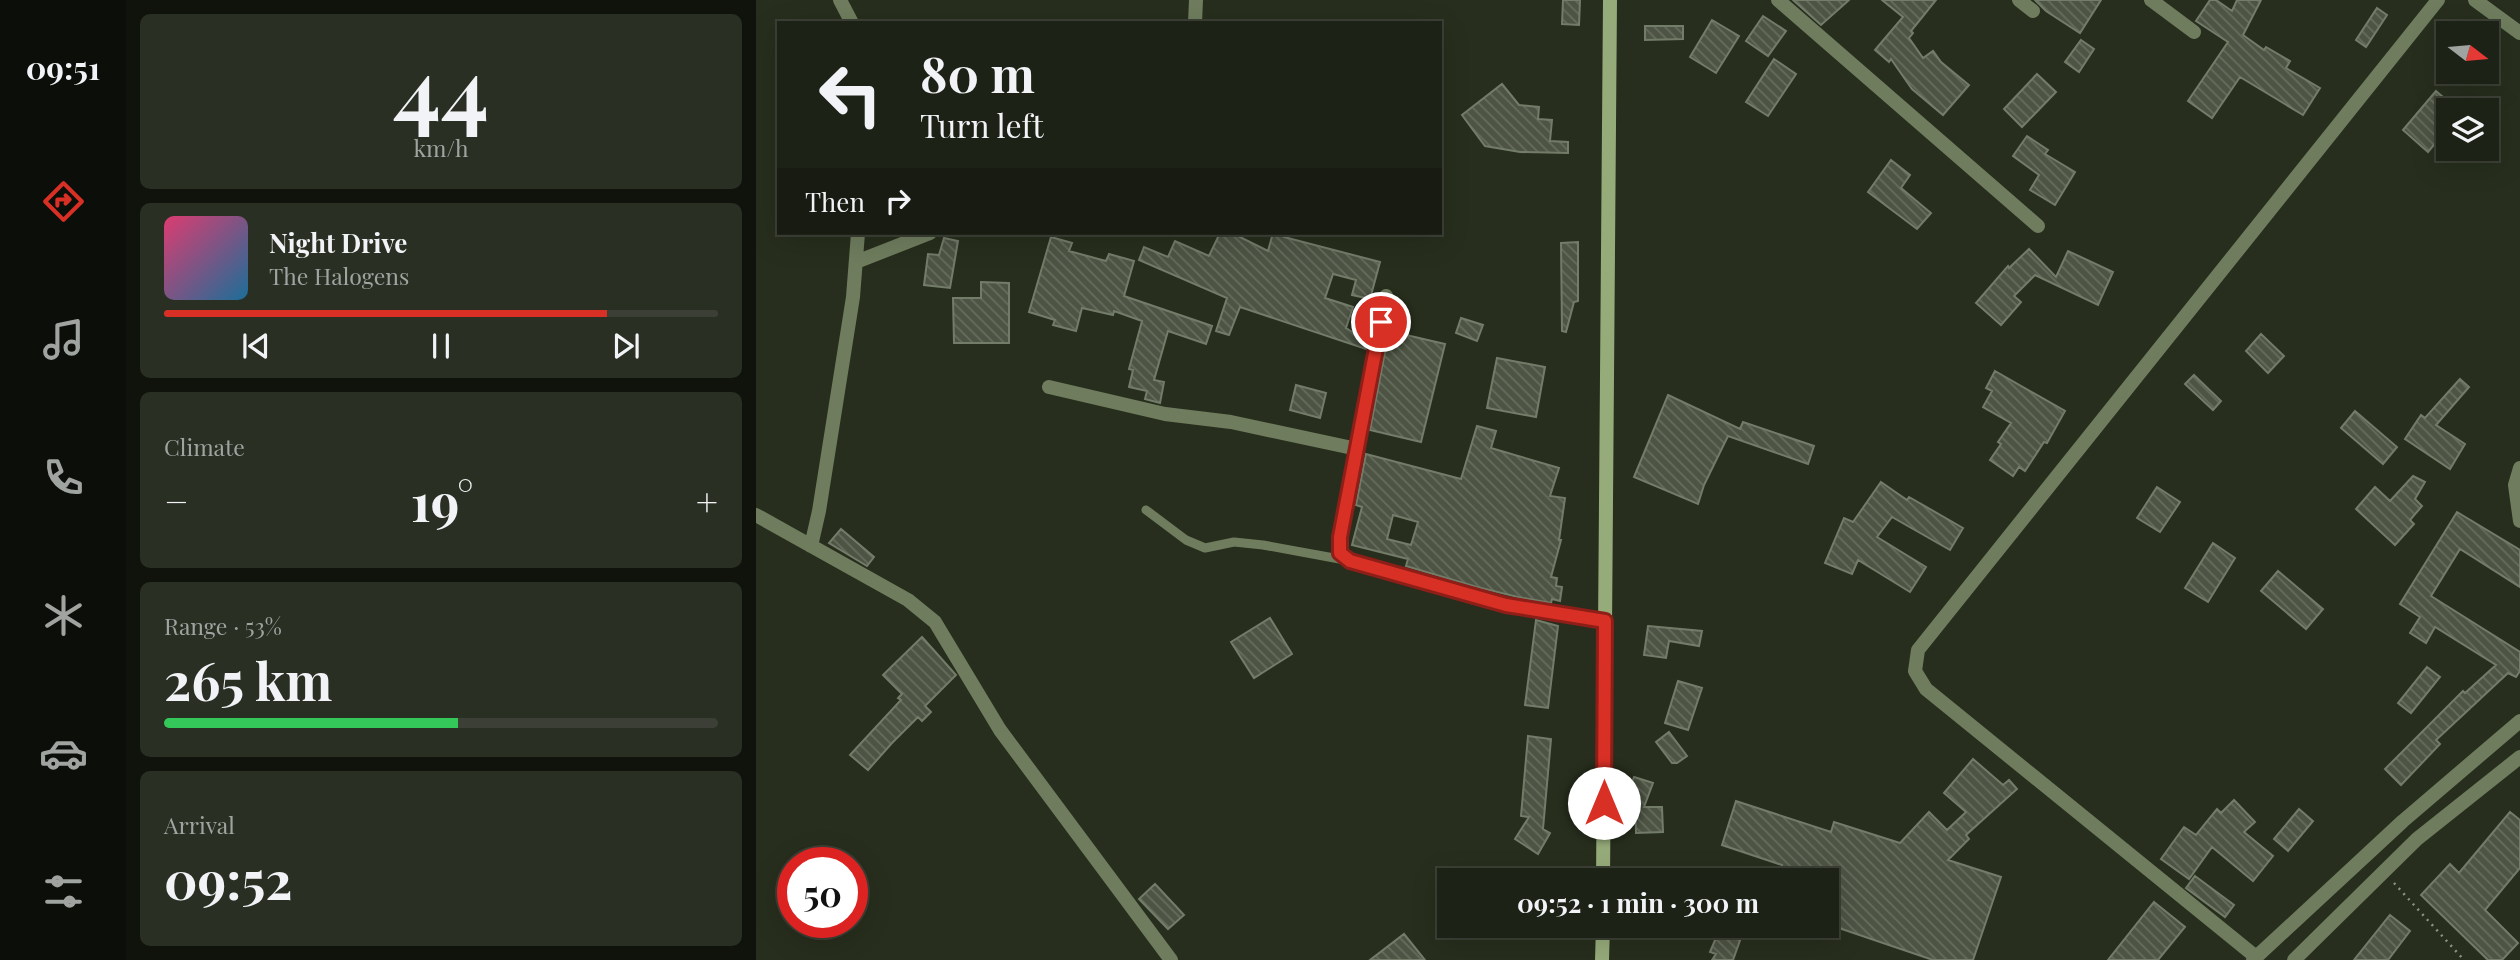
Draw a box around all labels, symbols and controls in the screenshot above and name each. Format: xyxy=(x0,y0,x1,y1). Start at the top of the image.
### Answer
north arrow xyxy=(2436,21,2499,84)
map controls xyxy=(2436,21,2499,161)
text: 44 xyxy=(393,26,489,147)
text: 80 m xyxy=(920,40,1035,105)
text: 09:51 xyxy=(26,45,100,88)
icon: left xyxy=(805,49,896,140)
button: layers xyxy=(2436,98,2499,161)
text: Turn left xyxy=(920,103,1044,146)
text: km/h xyxy=(413,132,469,163)
icon: directions xyxy=(39,177,88,226)
icon: right xyxy=(879,182,917,220)
text: Then xyxy=(805,184,865,219)
text: Night Drive xyxy=(269,225,407,260)
text: The Halogens xyxy=(269,260,409,291)
pin xyxy=(1351,292,1411,352)
icon: arrive xyxy=(1362,303,1400,341)
icon: music xyxy=(39,315,88,364)
icon: previous xyxy=(237,327,275,365)
icon: pause xyxy=(422,327,460,365)
icon: next xyxy=(607,327,645,365)
text: Climate xyxy=(164,431,245,462)
icon: phone xyxy=(39,453,88,502)
text: 19° xyxy=(411,466,474,535)
text: − xyxy=(164,475,189,526)
text: + xyxy=(696,475,718,526)
icon: climate xyxy=(39,591,88,640)
text: Range · 53% xyxy=(164,610,282,641)
text: 265 km xyxy=(164,645,332,714)
icon: car xyxy=(39,729,88,778)
position arrow xyxy=(1567,766,1641,840)
text: Arrival xyxy=(164,809,235,840)
text: 09:52 xyxy=(164,844,292,913)
speed limit sign: 50 xyxy=(777,847,868,938)
icon: filters xyxy=(39,867,88,916)
text: 09:52 · 1 min · 300 m xyxy=(1517,885,1759,920)

